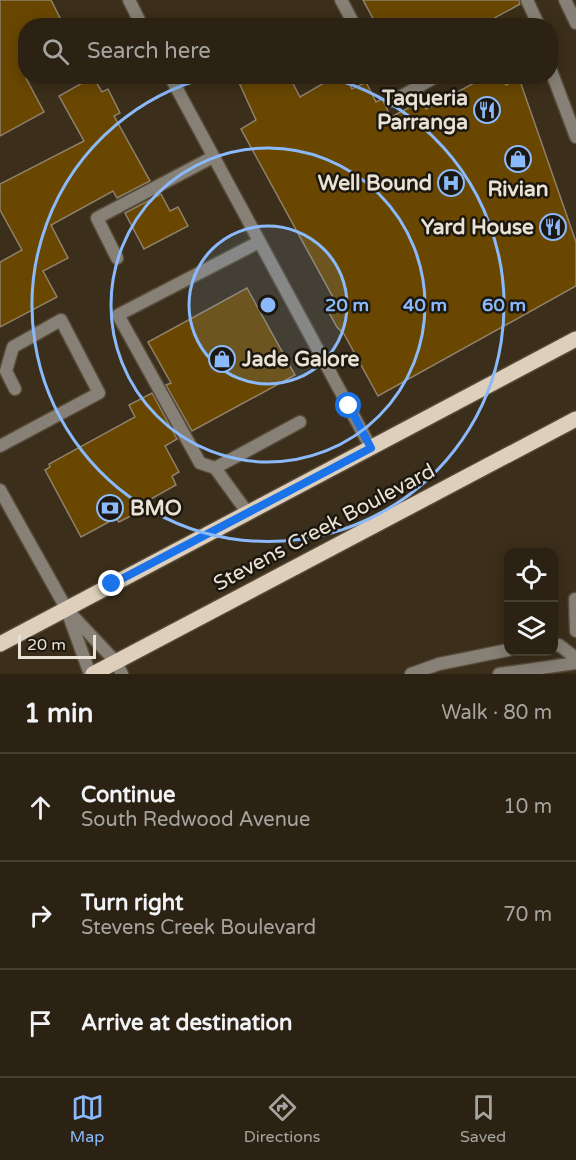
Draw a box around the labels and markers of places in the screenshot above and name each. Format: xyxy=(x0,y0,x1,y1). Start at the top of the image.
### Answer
place label: Taqueria Parranga xyxy=(377,86,468,135)
restaurant icon: Taqueria Parranga xyxy=(472,95,502,125)
shop icon: Rivian xyxy=(503,144,533,174)
hospital icon: Well Bound xyxy=(436,168,466,198)
place label: Well Bound xyxy=(318,171,432,196)
place label: Rivian xyxy=(487,177,549,202)
restaurant icon: Yard House xyxy=(538,212,568,242)
place label: Yard House xyxy=(421,215,534,240)
centre of rings xyxy=(258,295,278,315)
shop icon: Jade Galore xyxy=(207,344,237,374)
place label: Jade Galore xyxy=(241,347,360,372)
bank icon: BMO xyxy=(95,493,125,523)
place label: BMO xyxy=(130,496,182,521)

